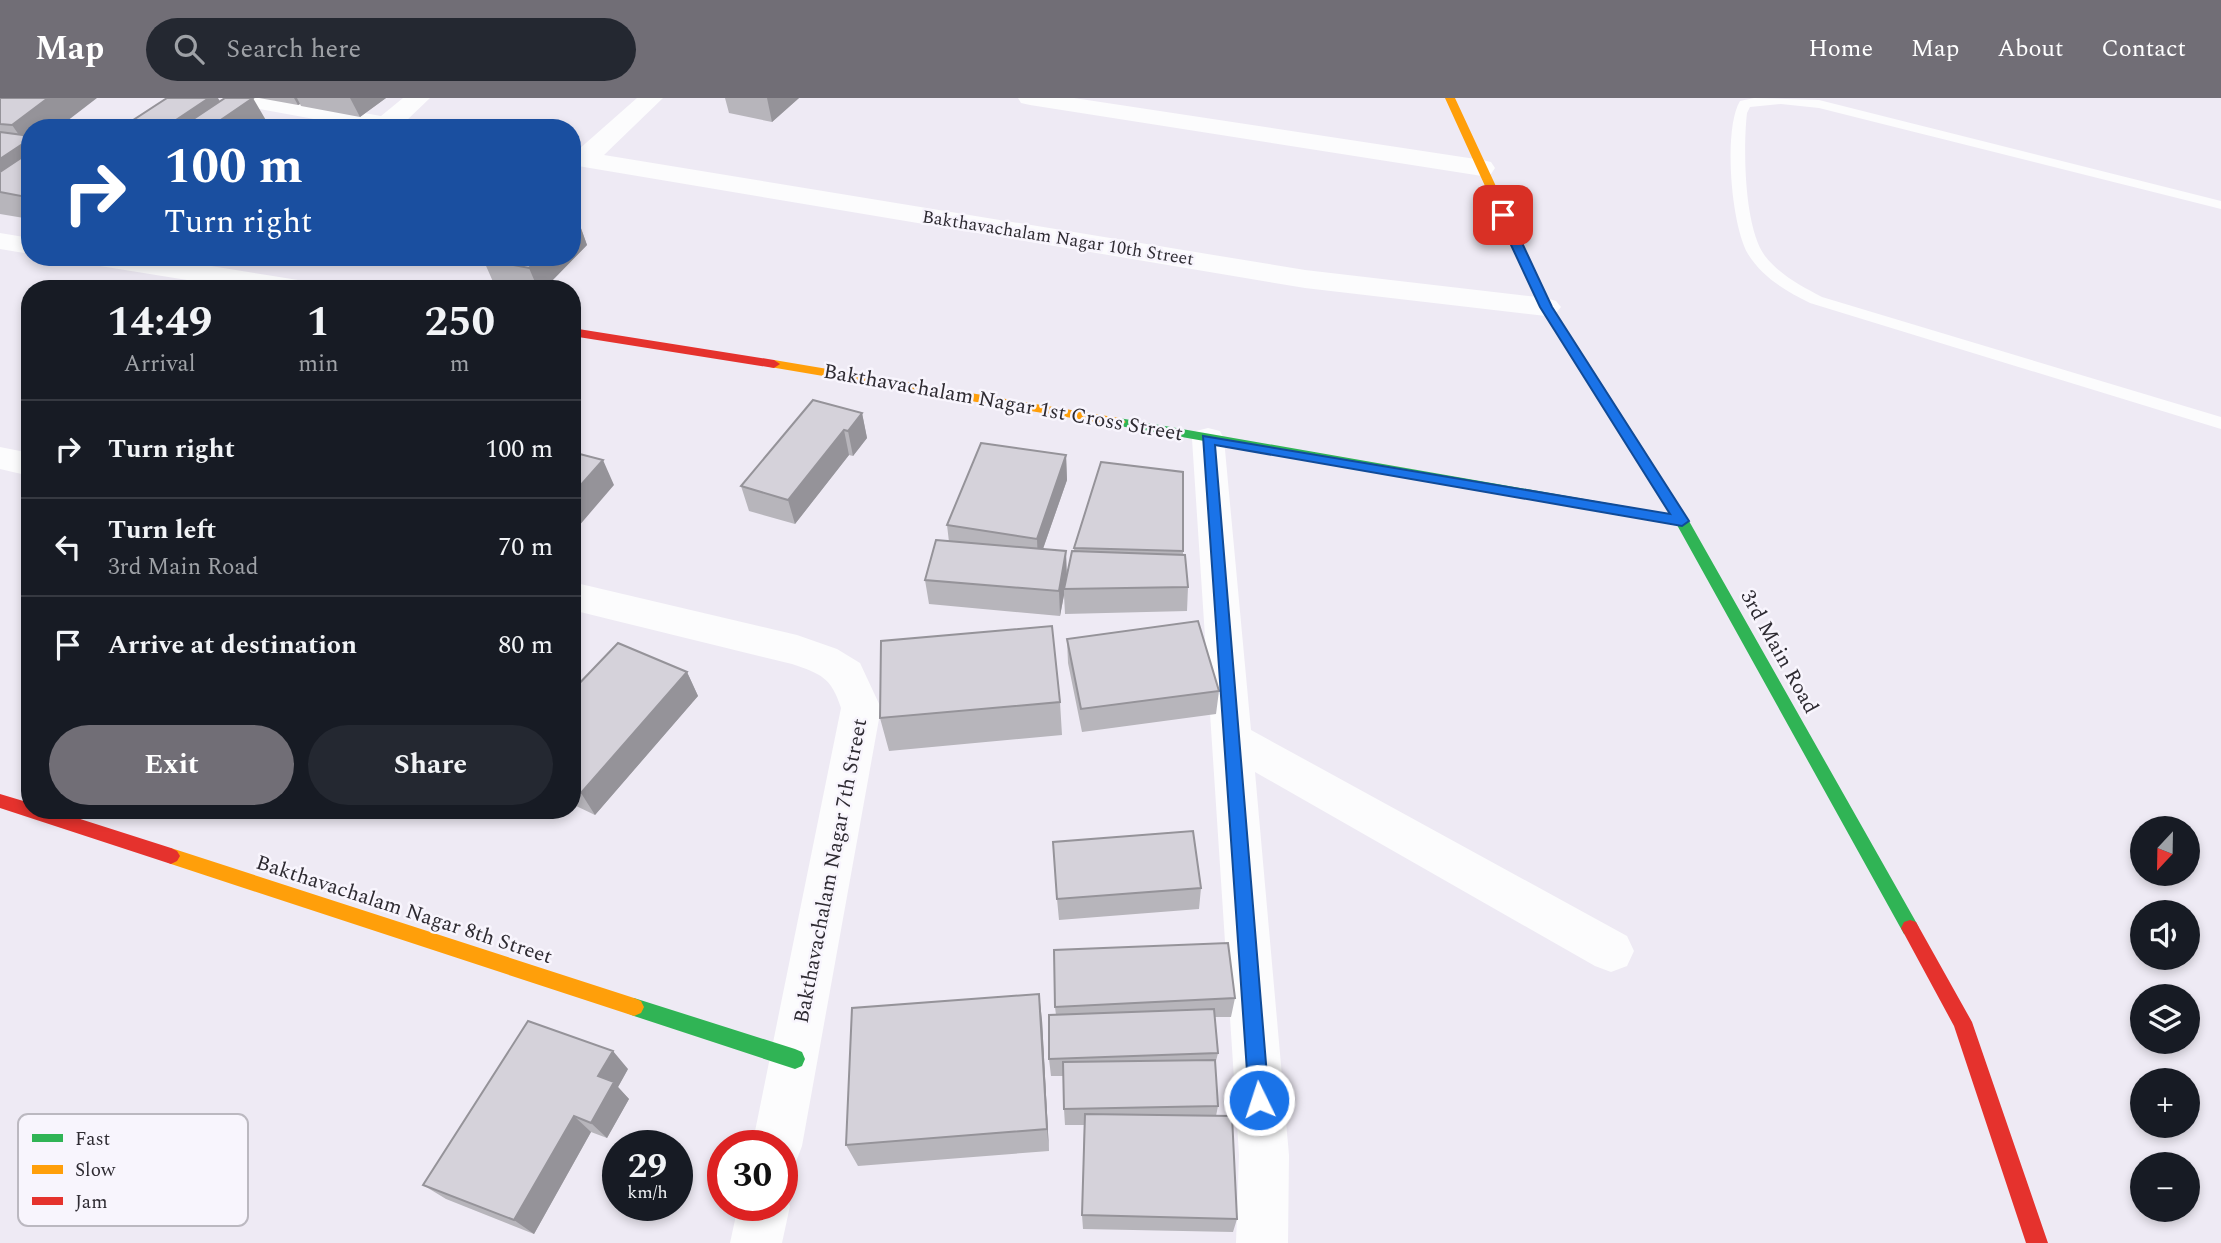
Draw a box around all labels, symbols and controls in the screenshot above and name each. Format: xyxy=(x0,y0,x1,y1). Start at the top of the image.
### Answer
search box xyxy=(146,18,636,81)
text: Map xyxy=(35,24,104,74)
text: Search here xyxy=(226,29,361,69)
icon: search xyxy=(170,30,208,68)
text: Home xyxy=(1808,31,1873,67)
text: Map xyxy=(1911,31,1959,67)
text: About xyxy=(1997,31,2063,67)
text: Contact xyxy=(2101,31,2186,67)
text: 100 m xyxy=(164,130,303,205)
icon: right xyxy=(49,147,140,238)
pin xyxy=(1473,185,1533,245)
icon: arrive xyxy=(1484,196,1522,234)
text: Turn right xyxy=(164,198,312,247)
street label: Bakthavachalam Nagar 10th Street xyxy=(920,203,1196,273)
text: 14:49 xyxy=(107,291,212,354)
text: 1 xyxy=(307,291,330,354)
text: 250 xyxy=(424,291,495,354)
text: Arrival xyxy=(124,347,195,382)
text: min xyxy=(298,347,339,382)
text: m xyxy=(450,347,470,382)
street label: Bakthavachalam Nagar 1st Cross Street xyxy=(821,356,1185,450)
text: Turn right xyxy=(108,429,235,469)
text: 100 m xyxy=(485,429,553,469)
icon: right xyxy=(49,430,87,468)
text: Turn left xyxy=(108,510,216,550)
text: 70 m xyxy=(498,527,553,567)
icon: left xyxy=(49,528,87,566)
text: 3rd Main Road xyxy=(108,550,259,585)
street label: 3rd Main Road xyxy=(1732,584,1826,720)
text: Arrive at destination xyxy=(108,625,357,665)
text: 80 m xyxy=(498,625,553,665)
icon: arrive xyxy=(49,626,87,664)
street label: Bakthavachalam Nagar 7th Street xyxy=(786,716,876,1026)
button: Exit xyxy=(49,725,294,805)
button: Share xyxy=(308,725,553,805)
north arrow xyxy=(2130,816,2200,886)
map controls xyxy=(2130,816,2200,1222)
street label: Bakthavachalam Nagar 8th Street xyxy=(252,847,556,973)
button: sound xyxy=(2130,900,2200,970)
button: layers xyxy=(2130,984,2200,1054)
position arrow xyxy=(1222,1063,1296,1137)
button: + xyxy=(2130,1068,2200,1138)
legend xyxy=(18,1114,248,1226)
text: Fast xyxy=(75,1125,111,1154)
speed limit sign: 30 xyxy=(707,1130,798,1221)
text: 29 xyxy=(628,1140,667,1193)
button: − xyxy=(2130,1152,2200,1222)
text: Slow xyxy=(75,1156,116,1185)
text: km/h xyxy=(627,1179,668,1206)
text: Jam xyxy=(75,1188,107,1217)

